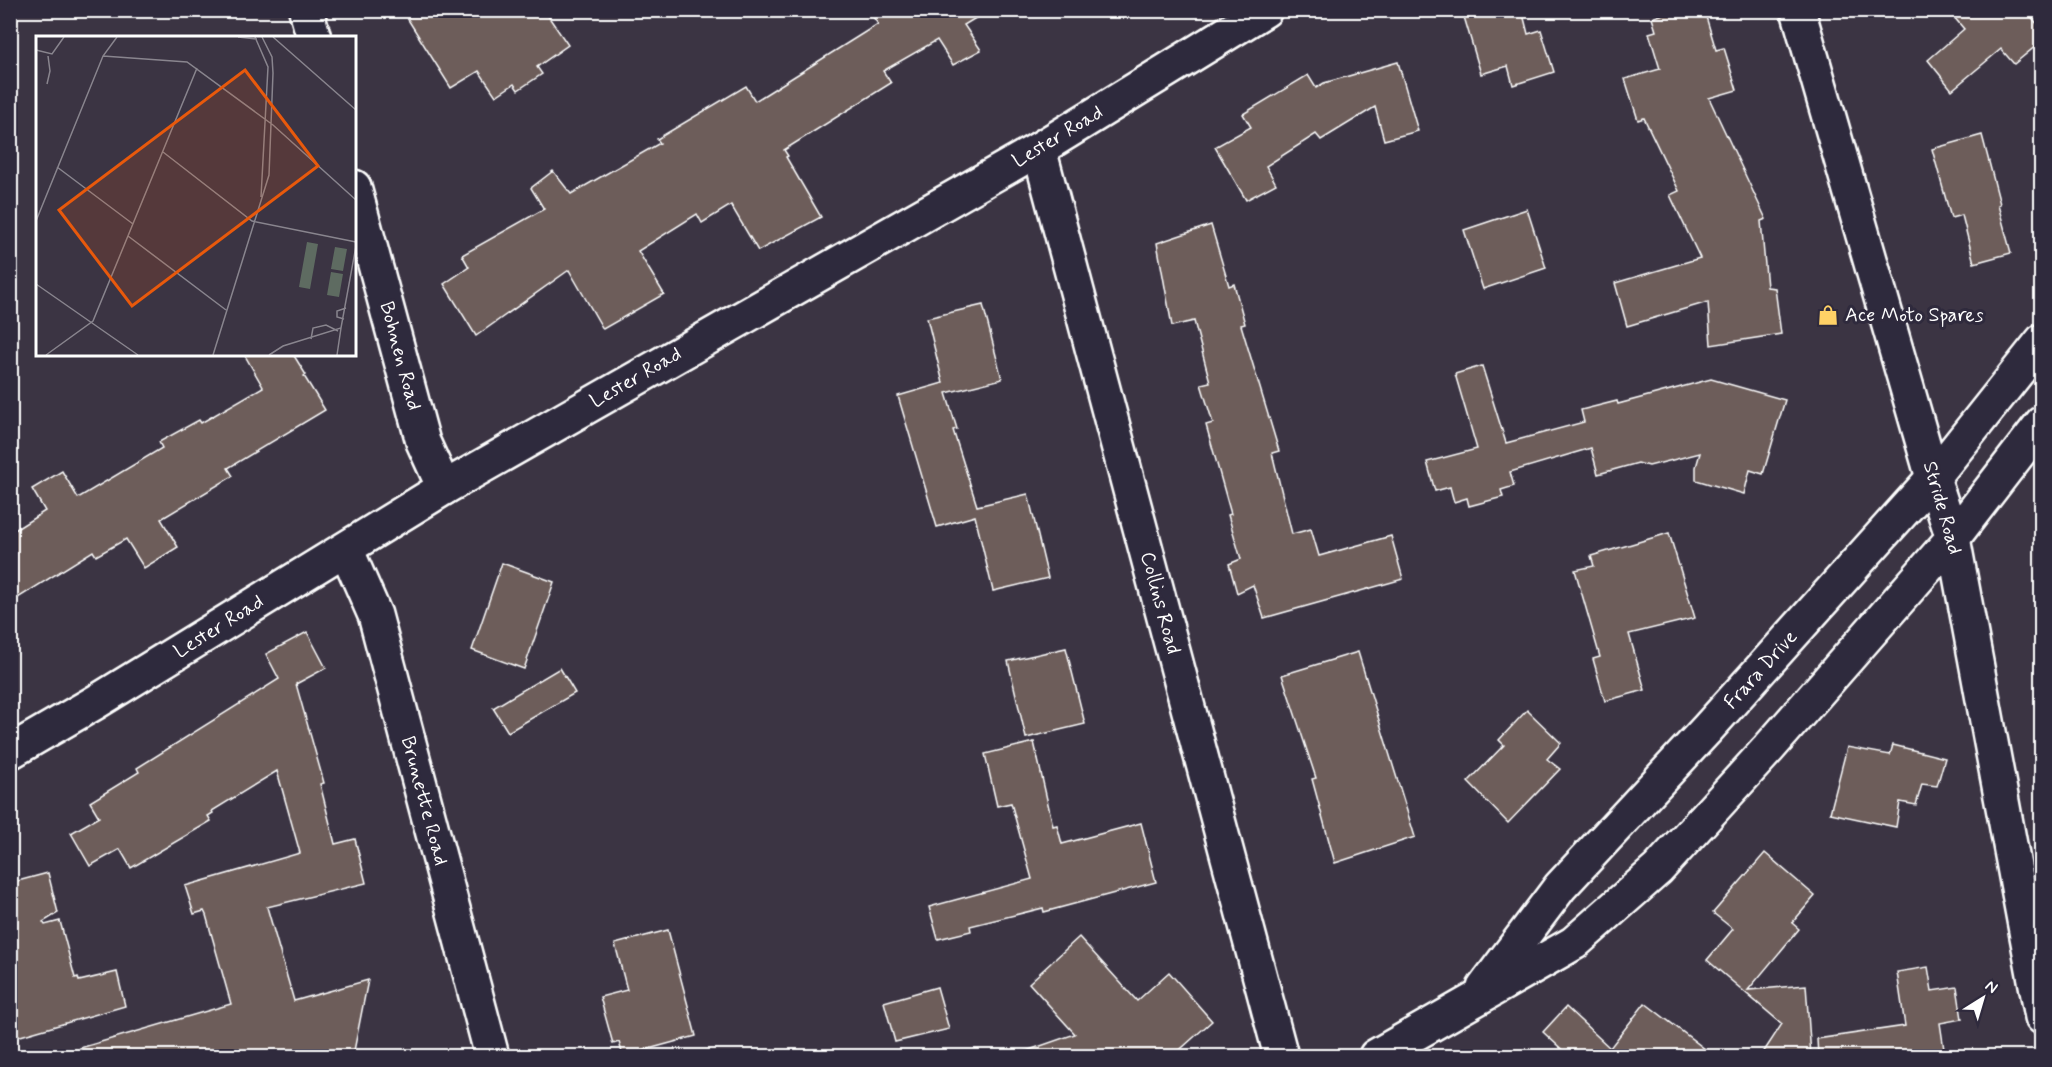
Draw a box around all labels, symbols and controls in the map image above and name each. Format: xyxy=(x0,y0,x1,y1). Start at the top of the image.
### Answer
inset map xyxy=(36,36,356,356)
street label: Lester Road xyxy=(1008,99,1108,175)
street label: Bohnen Road xyxy=(373,299,427,413)
place label: Ace Moto Spares xyxy=(1845,302,1984,329)
shop icon: Ace Moto Spares xyxy=(1816,303,1840,327)
street label: Lester Road xyxy=(585,341,687,415)
street label: Stride Road xyxy=(1916,458,1968,558)
street label: Collins Road xyxy=(1133,549,1187,657)
street label: Lester Road xyxy=(169,589,269,665)
street label: Frara Drive xyxy=(1718,624,1804,715)
street label: Brunette Road xyxy=(394,733,454,869)
north arrow xyxy=(1953,968,2013,1028)
text: N xyxy=(1981,976,2002,999)

